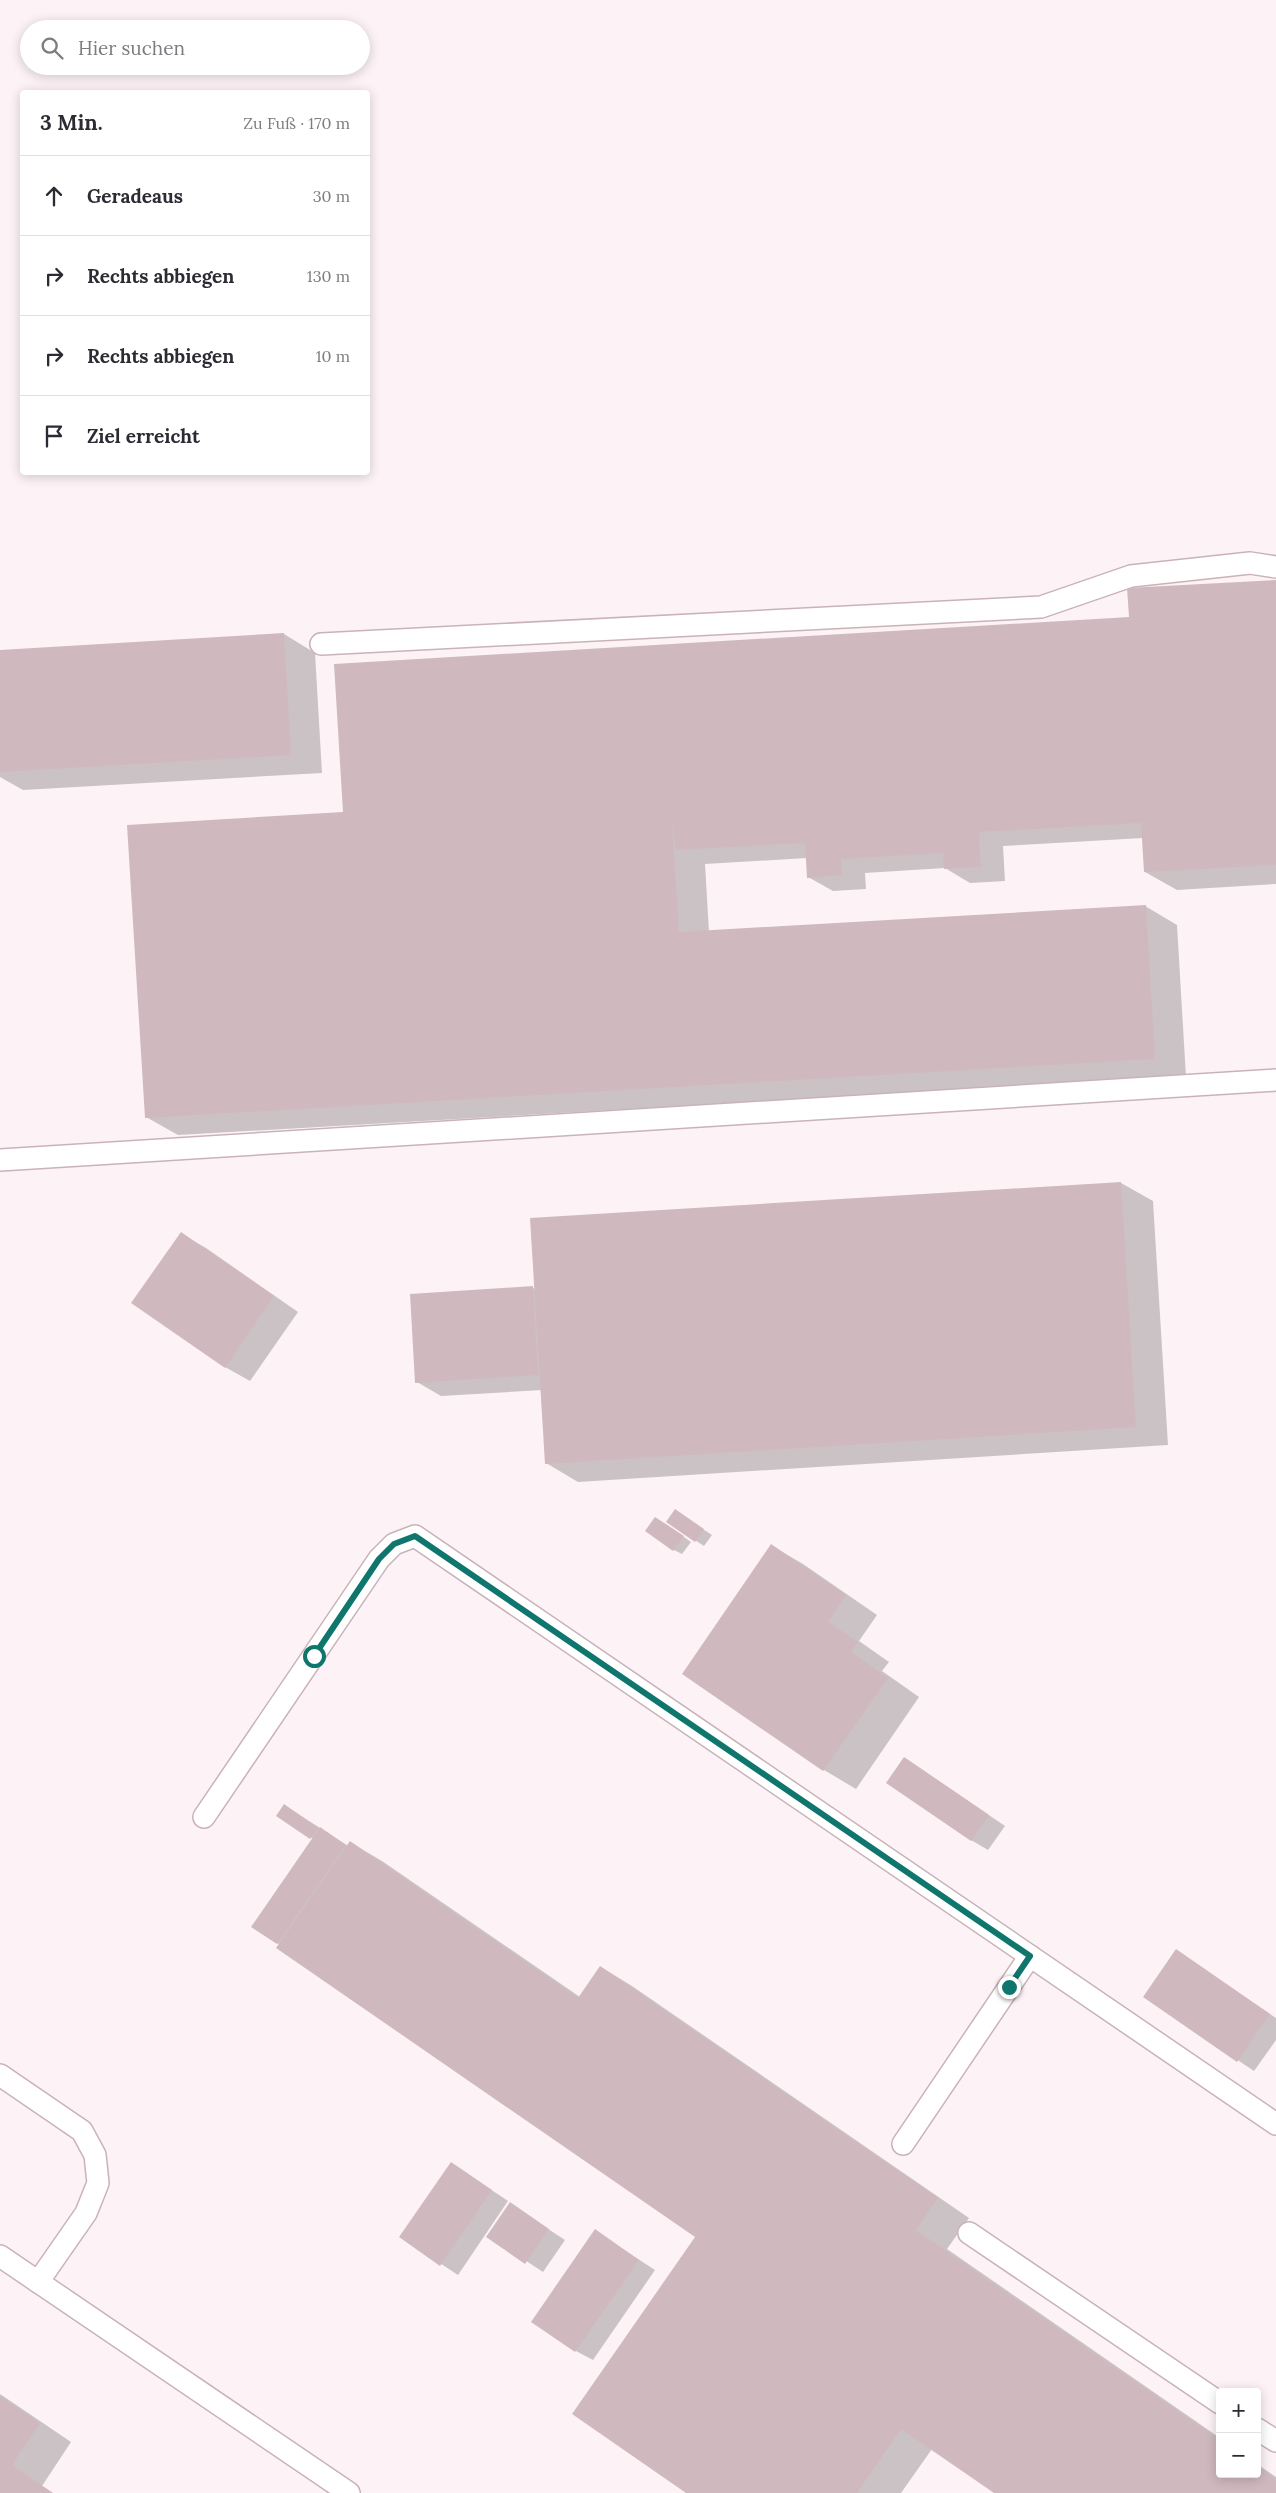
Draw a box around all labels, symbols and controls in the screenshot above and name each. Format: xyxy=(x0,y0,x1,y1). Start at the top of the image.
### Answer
search box xyxy=(20,20,370,75)
icon: search xyxy=(38,34,66,62)
text: Hier suchen xyxy=(78,36,185,60)
text: 3 Min. xyxy=(40,109,103,136)
text: Zu Fuß · 170 m xyxy=(243,113,350,133)
icon: ahead xyxy=(40,182,68,210)
text: Geradeaus xyxy=(87,184,183,208)
text: 30 m xyxy=(313,186,350,206)
icon: right xyxy=(40,262,68,290)
text: Rechts abbiegen xyxy=(87,264,234,288)
text: 130 m xyxy=(307,266,350,286)
icon: right xyxy=(40,342,68,370)
text: Rechts abbiegen xyxy=(87,344,234,368)
text: 10 m xyxy=(316,346,350,366)
icon: arrive xyxy=(40,422,68,450)
text: Ziel erreicht xyxy=(87,424,200,448)
route start xyxy=(303,1645,326,1668)
route end xyxy=(998,1976,1021,1999)
map controls xyxy=(1216,2388,1261,2478)
button: + xyxy=(1216,2388,1261,2433)
button: − xyxy=(1216,2433,1261,2478)

